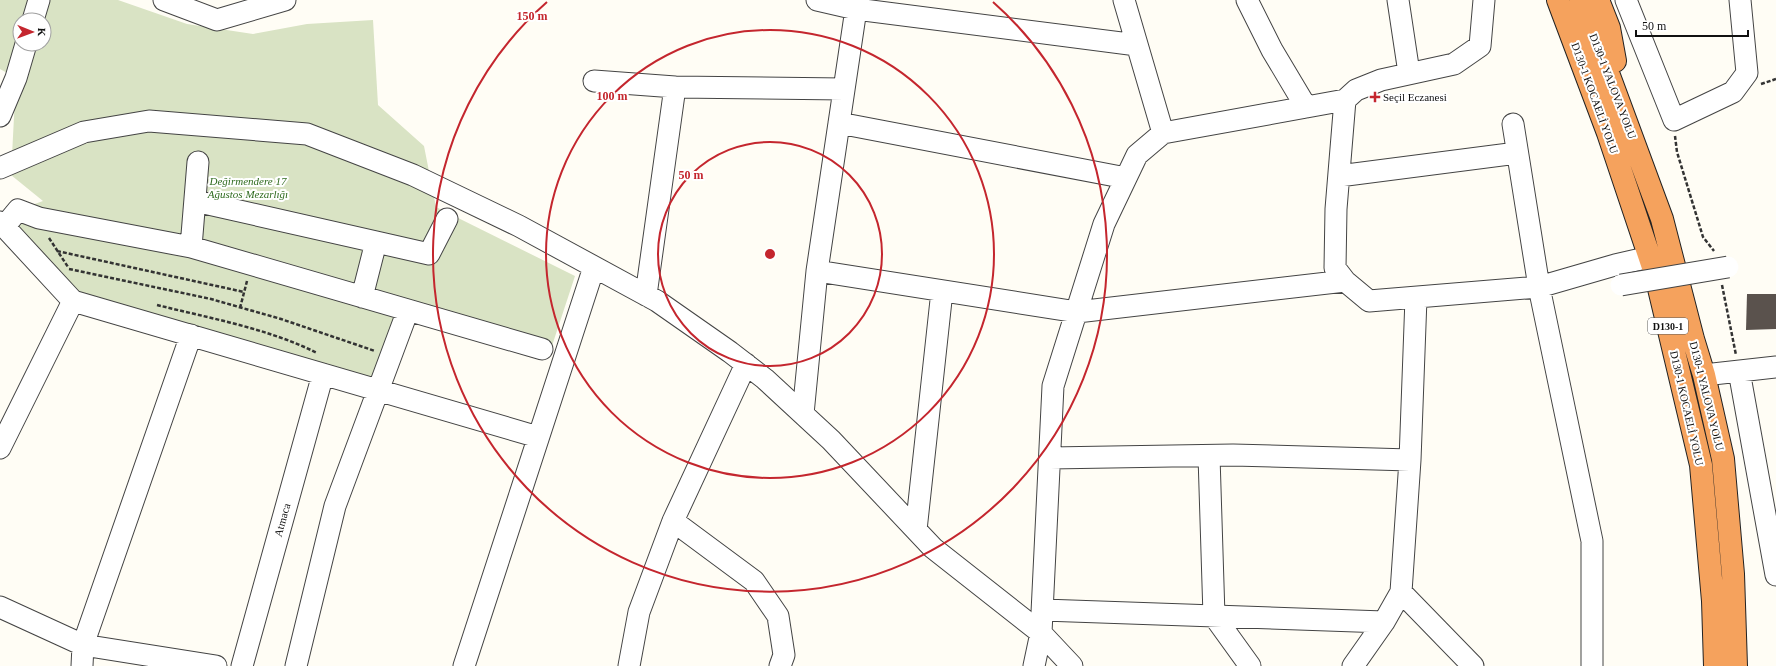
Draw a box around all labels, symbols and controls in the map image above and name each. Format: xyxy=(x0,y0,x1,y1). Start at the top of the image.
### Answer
text: 150 m xyxy=(517,9,548,23)
north arrow xyxy=(12,12,52,52)
scale bar xyxy=(1636,12,1748,38)
text: 50 m xyxy=(1642,19,1667,33)
text: K xyxy=(36,28,48,37)
street label: D130-1 YALOVA YOLU xyxy=(1587,32,1639,140)
street label: D130-1 KOCAELİ YOLU xyxy=(1569,41,1621,155)
text: 100 m xyxy=(597,89,628,103)
place label: Seçil Eczanesi xyxy=(1383,91,1447,103)
marker: Seçil Eczanesi xyxy=(1370,92,1380,102)
text: 50 m xyxy=(679,168,704,182)
park label: Değirmendere 17 Ağustos Mezarlığı xyxy=(207,175,288,200)
centre of rings xyxy=(763,247,777,261)
road number: D130-1 xyxy=(1648,318,1688,334)
street label: D130-1 YALOVA YOLU xyxy=(1688,340,1726,452)
street label: D130-1 KOCAELİ YOLU xyxy=(1668,349,1706,467)
street label: Atmaca xyxy=(272,502,293,538)

